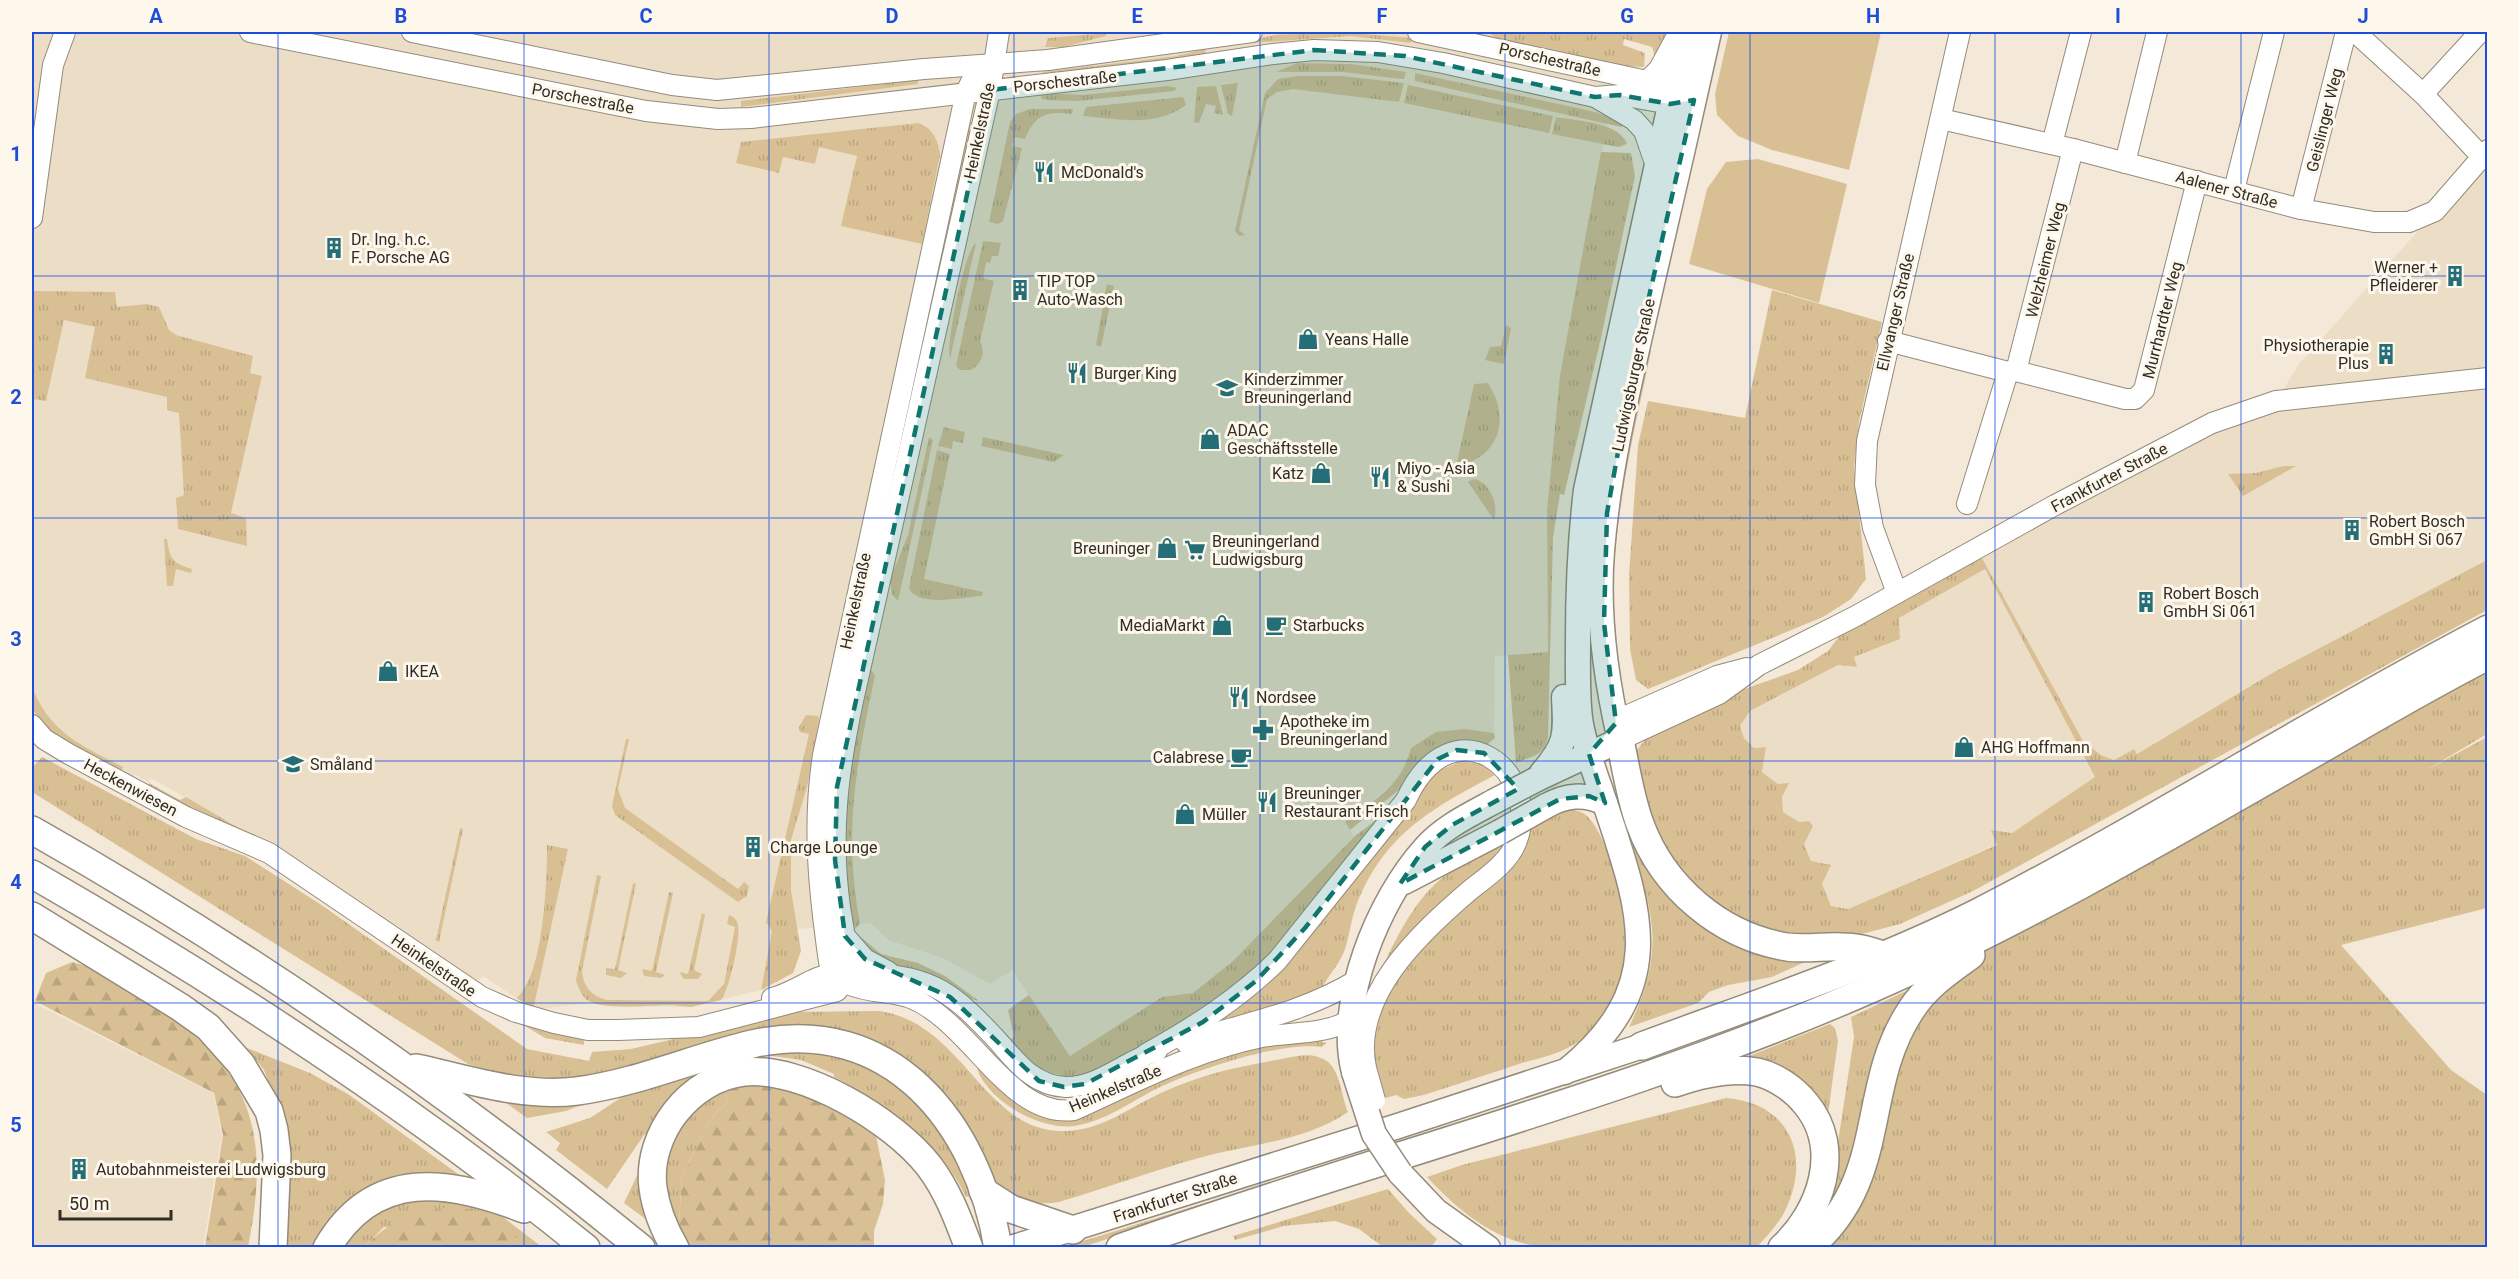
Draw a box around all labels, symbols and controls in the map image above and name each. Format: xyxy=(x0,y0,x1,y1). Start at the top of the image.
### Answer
text: A xyxy=(149,4,163,28)
text: B xyxy=(395,4,407,28)
text: C xyxy=(639,4,653,28)
text: D xyxy=(886,4,899,28)
text: E xyxy=(1131,4,1143,28)
text: F xyxy=(1377,4,1388,28)
text: G xyxy=(1620,4,1634,28)
text: H xyxy=(1866,4,1880,28)
text: I xyxy=(2115,4,2121,28)
text: J xyxy=(2357,4,2369,28)
street label: Porschestraße xyxy=(1497,39,1603,80)
street label: Geislinger Weg xyxy=(2302,66,2347,174)
street label: Porschestraße xyxy=(1012,67,1118,96)
street label: Porschestraße xyxy=(530,79,636,118)
street label: Heinkelstraße xyxy=(960,81,999,181)
text: 1 xyxy=(10,142,22,166)
restaurant icon: McDonald's xyxy=(1032,160,1056,184)
place label: McDonald's xyxy=(1061,163,1144,182)
street label: Aalener Straße xyxy=(2174,167,2280,212)
street label: Welzheimer Weg xyxy=(2022,200,2069,320)
place label: Dr. Ing. h.c. F. Porsche AG xyxy=(351,230,450,267)
building icon: Dr. Ing. h.c. F. Porsche AG xyxy=(322,236,346,260)
street label: Ellwanger Straße xyxy=(1873,252,1918,373)
place label: Werner + Pfleiderer xyxy=(2370,258,2439,295)
street label: Murrhardter Weg xyxy=(2139,260,2186,381)
building icon: Werner + Pfleiderer xyxy=(2443,264,2467,288)
place label: TIP TOP Auto-Wasch xyxy=(1037,272,1123,309)
building icon: TIP TOP Auto-Wasch xyxy=(1008,278,1032,302)
street label: Ludwigsburger Straße xyxy=(1608,297,1659,453)
shop icon: Yeans Halle xyxy=(1296,327,1320,351)
place label: Yeans Halle xyxy=(1325,330,1409,349)
place label: Physiotherapie Plus xyxy=(2264,336,2369,373)
building icon: Physiotherapie Plus xyxy=(2374,342,2398,366)
restaurant icon: Burger King xyxy=(1065,361,1089,385)
place label: Burger King xyxy=(1094,364,1177,383)
place label: Kinderzimmer Breuningerland xyxy=(1244,370,1351,407)
school or university icon: Kinderzimmer Breuningerland xyxy=(1215,376,1239,400)
text: 2 xyxy=(10,385,22,409)
place label: ADAC Geschäftsstelle xyxy=(1227,421,1338,458)
shop icon: ADAC Geschäftsstelle xyxy=(1198,427,1222,451)
street label: Frankfurter Straße xyxy=(2048,439,2171,516)
place label: Miyo - Asia & Sushi xyxy=(1397,459,1475,496)
shop icon: Katz xyxy=(1309,461,1333,485)
place label: Katz xyxy=(1272,464,1304,483)
restaurant icon: Miyo - Asia & Sushi xyxy=(1368,465,1392,489)
place label: Robert Bosch GmbH Si 067 xyxy=(2369,512,2465,549)
building icon: Robert Bosch GmbH Si 067 xyxy=(2340,518,2364,542)
place label: Breuningerland Ludwigsburg xyxy=(1212,532,1319,569)
shop icon: Breuninger xyxy=(1155,536,1179,560)
supermarket icon: Breuningerland Ludwigsburg xyxy=(1183,538,1207,562)
place label: Breuninger xyxy=(1073,539,1151,558)
street label: Heinkelstraße xyxy=(836,551,875,651)
place label: Robert Bosch GmbH Si 061 xyxy=(2163,584,2259,621)
building icon: Robert Bosch GmbH Si 061 xyxy=(2134,590,2158,614)
shop icon: MediaMarkt xyxy=(1210,613,1234,637)
cafe icon: Starbucks xyxy=(1264,613,1288,637)
place label: MediaMarkt xyxy=(1119,616,1205,635)
place label: Starbucks xyxy=(1293,616,1364,635)
text: 3 xyxy=(10,627,22,651)
shop icon: IKEA xyxy=(376,659,400,683)
place label: IKEA xyxy=(405,662,439,681)
restaurant icon: Nordsee xyxy=(1227,685,1251,709)
place label: Nordsee xyxy=(1256,688,1316,707)
place label: Apotheke im Breuningerland xyxy=(1280,712,1387,749)
pharmacy icon: Apotheke im Breuningerland xyxy=(1251,718,1275,742)
shop icon: AHG Hoffmann xyxy=(1952,735,1976,759)
place label: AHG Hoffmann xyxy=(1981,738,2090,757)
cafe icon: Calabrese xyxy=(1229,745,1253,769)
place label: Calabrese xyxy=(1153,748,1224,767)
school or university icon: Småland xyxy=(281,752,305,776)
street label: Heckenwiesen xyxy=(81,755,181,820)
place label: Småland xyxy=(310,755,373,774)
place label: Breuninger Restaurant Frisch xyxy=(1284,784,1409,821)
restaurant icon: Breuninger Restaurant Frisch xyxy=(1255,790,1279,814)
shop icon: Müller xyxy=(1173,802,1197,826)
place label: Müller xyxy=(1202,805,1247,824)
building icon: Charge Lounge xyxy=(741,835,765,859)
place label: Charge Lounge xyxy=(770,838,878,857)
text: 4 xyxy=(10,870,22,894)
street label: Heinkelstraße xyxy=(388,930,480,1001)
street label: Heinkelstraße xyxy=(1066,1061,1164,1116)
text: 5 xyxy=(10,1113,22,1137)
building icon: Autobahnmeisterei Ludwigsburg xyxy=(67,1157,91,1181)
place label: Autobahnmeisterei Ludwigsburg xyxy=(96,1160,326,1179)
street label: Frankfurter Straße xyxy=(1111,1168,1240,1226)
scale bar xyxy=(60,1183,171,1221)
text: 50 m xyxy=(69,1193,109,1214)

